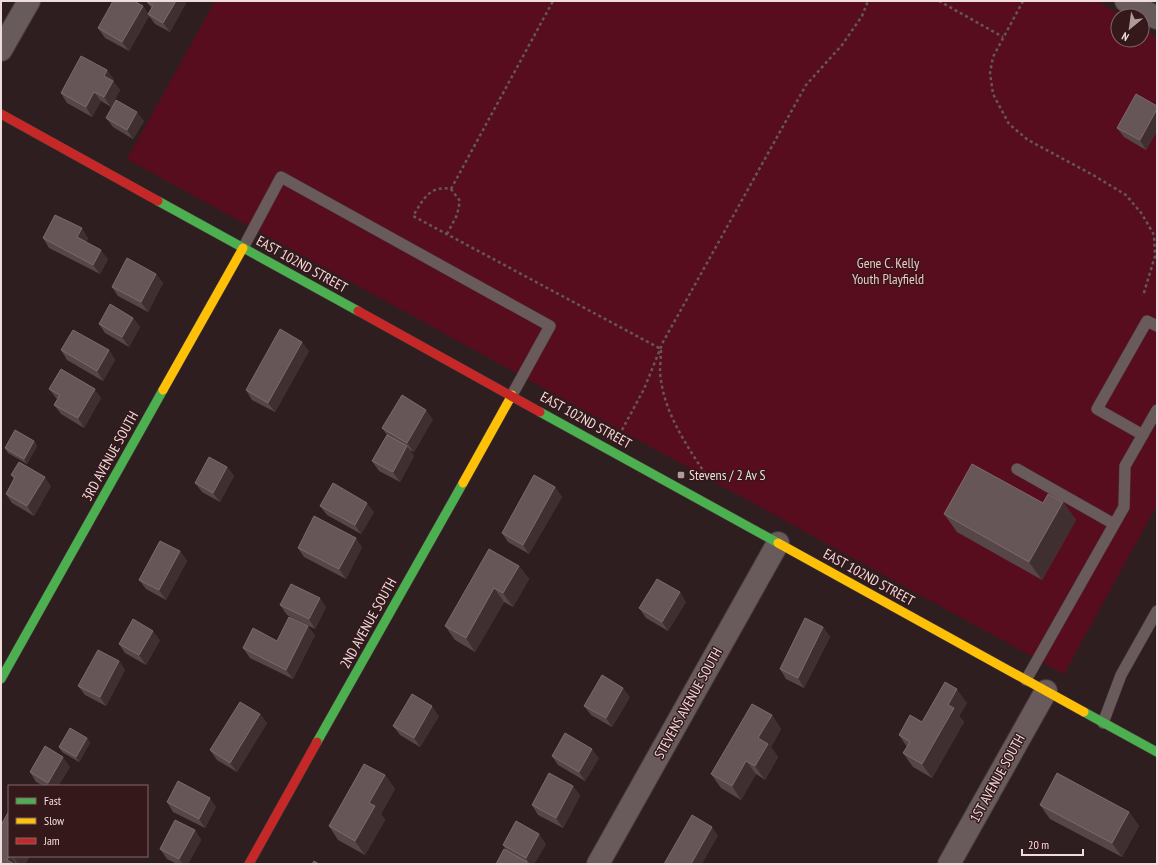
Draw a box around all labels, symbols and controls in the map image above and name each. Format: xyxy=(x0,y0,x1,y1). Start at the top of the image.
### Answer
north arrow xyxy=(1110,8,1150,48)
text: N xyxy=(1119,29,1131,44)
street label: EAST 102ND STREET xyxy=(253,232,351,297)
park label: Gene C. Kelly Youth Playfield xyxy=(852,254,924,288)
street label: EAST 102ND STREET xyxy=(537,388,635,453)
street label: 3RD AVENUE SOUTH xyxy=(78,408,142,504)
place label: Stevens / 2 Av S xyxy=(689,466,766,484)
marker: Stevens / 2 Av S xyxy=(676,470,686,480)
street label: EAST 102ND STREET xyxy=(820,545,918,610)
street label: 2ND AVENUE SOUTH xyxy=(336,575,400,671)
street label: STEVENS AVENUE SOUTH xyxy=(650,644,726,762)
street label: 1ST AVENUE SOUTH xyxy=(965,731,1029,825)
legend xyxy=(8,785,148,857)
text: Fast xyxy=(44,793,62,808)
text: Slow xyxy=(44,813,65,828)
scale bar xyxy=(1022,831,1083,857)
text: Jam xyxy=(43,833,60,848)
text: 20 m xyxy=(1028,837,1049,852)

